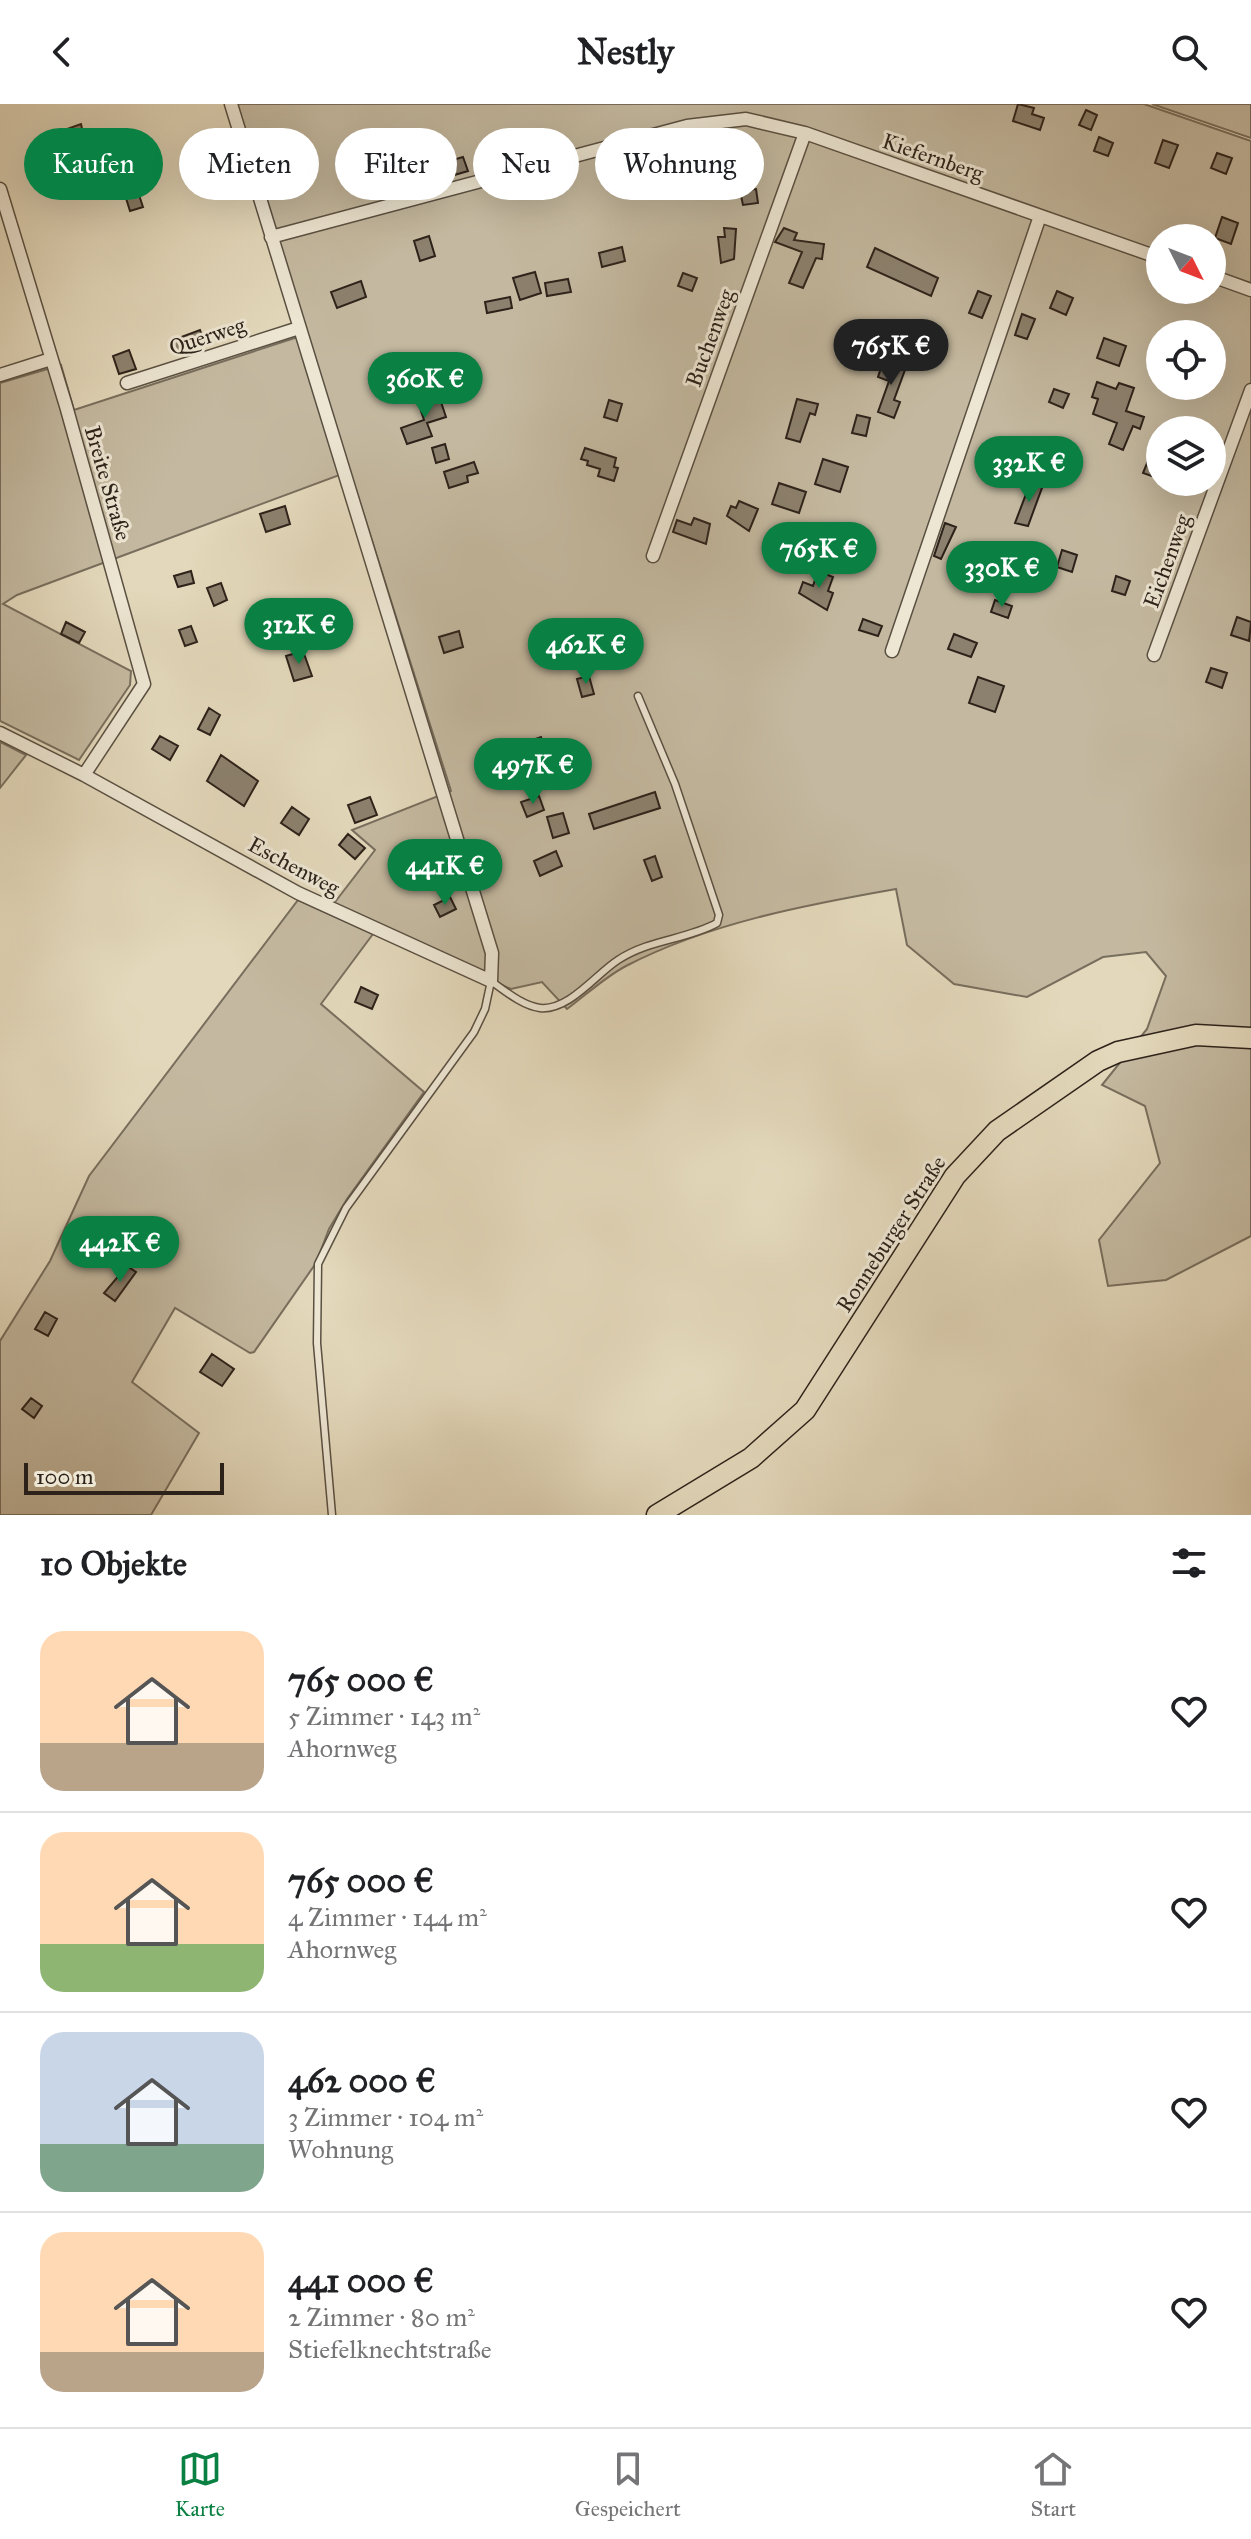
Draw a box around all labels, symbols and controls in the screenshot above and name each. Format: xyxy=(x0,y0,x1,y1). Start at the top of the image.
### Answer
icon: back xyxy=(40,30,84,74)
text: Nestly xyxy=(577,30,674,74)
icon: search xyxy=(1167,30,1211,74)
street label: Kiefernberg xyxy=(879,127,988,187)
chip: Kaufen xyxy=(24,128,163,200)
chip: Mieten xyxy=(179,128,319,200)
chip: Filter xyxy=(335,128,457,200)
chip: Neu xyxy=(473,128,579,200)
chip: Wohnung xyxy=(595,128,764,200)
north arrow xyxy=(1146,224,1226,304)
map controls xyxy=(1146,224,1226,496)
street label: Buchenweg xyxy=(680,285,740,391)
street label: Querweg xyxy=(166,311,249,361)
pin: 765K € xyxy=(826,319,956,387)
button: locate xyxy=(1146,320,1226,400)
text: 765K € xyxy=(851,329,931,361)
pin: 360K € xyxy=(360,352,490,420)
text: 360K € xyxy=(386,362,464,394)
button: layers xyxy=(1146,416,1226,496)
street label: Breite Straße xyxy=(79,423,137,543)
pin: 332K € xyxy=(964,436,1094,504)
text: 332K € xyxy=(992,446,1066,478)
street label: Eichenweg xyxy=(1138,510,1197,612)
pin: 765K € xyxy=(754,522,884,590)
text: 765K € xyxy=(779,532,859,564)
pin: 330K € xyxy=(937,541,1067,609)
text: 330K € xyxy=(964,551,1040,583)
pin: 312K € xyxy=(234,598,364,666)
text: 312K € xyxy=(262,608,336,640)
pin: 462K € xyxy=(521,618,651,686)
text: 462K € xyxy=(546,628,626,660)
pin: 497K € xyxy=(468,738,598,806)
text: 497K € xyxy=(492,748,574,780)
street label: Eschenweg xyxy=(244,831,345,902)
pin: 441K € xyxy=(380,839,510,907)
text: 441K € xyxy=(405,849,485,881)
street label: Ronneburger Straße xyxy=(830,1151,952,1317)
pin: 442K € xyxy=(55,1216,185,1284)
text: 442K € xyxy=(79,1226,161,1258)
scale bar xyxy=(24,1459,224,1495)
text: 100 m xyxy=(36,1463,93,1490)
icon: filters xyxy=(1167,1541,1211,1585)
text: 10 Objekte xyxy=(40,1543,187,1584)
text: 765 000 € xyxy=(288,1659,434,1700)
icon: home xyxy=(104,1663,200,1759)
icon: heart xyxy=(1167,1689,1211,1733)
text: 5 Zimmer · 143 m² xyxy=(288,1700,480,1732)
text: Ahornweg xyxy=(288,1732,396,1764)
text: 765 000 € xyxy=(288,1860,434,1901)
icon: home xyxy=(104,1864,200,1960)
icon: heart xyxy=(1167,1890,1211,1934)
text: 4 Zimmer · 144 m² xyxy=(288,1901,487,1933)
text: Ahornweg xyxy=(288,1933,396,1965)
text: 462 000 € xyxy=(288,2060,436,2101)
icon: home xyxy=(104,2064,200,2160)
icon: heart xyxy=(1167,2090,1211,2134)
text: 3 Zimmer · 104 m² xyxy=(288,2101,483,2133)
text: Wohnung xyxy=(288,2133,393,2165)
text: 441 000 € xyxy=(288,2260,434,2301)
icon: home xyxy=(104,2264,200,2360)
icon: heart xyxy=(1167,2290,1211,2334)
text: 2 Zimmer · 80 m² xyxy=(288,2301,475,2333)
text: Stiefelknechtstraße xyxy=(288,2333,492,2365)
tab: Karte xyxy=(175,2447,225,2522)
tab: Gespeichert xyxy=(575,2447,681,2522)
tab: Start xyxy=(1030,2447,1076,2522)

